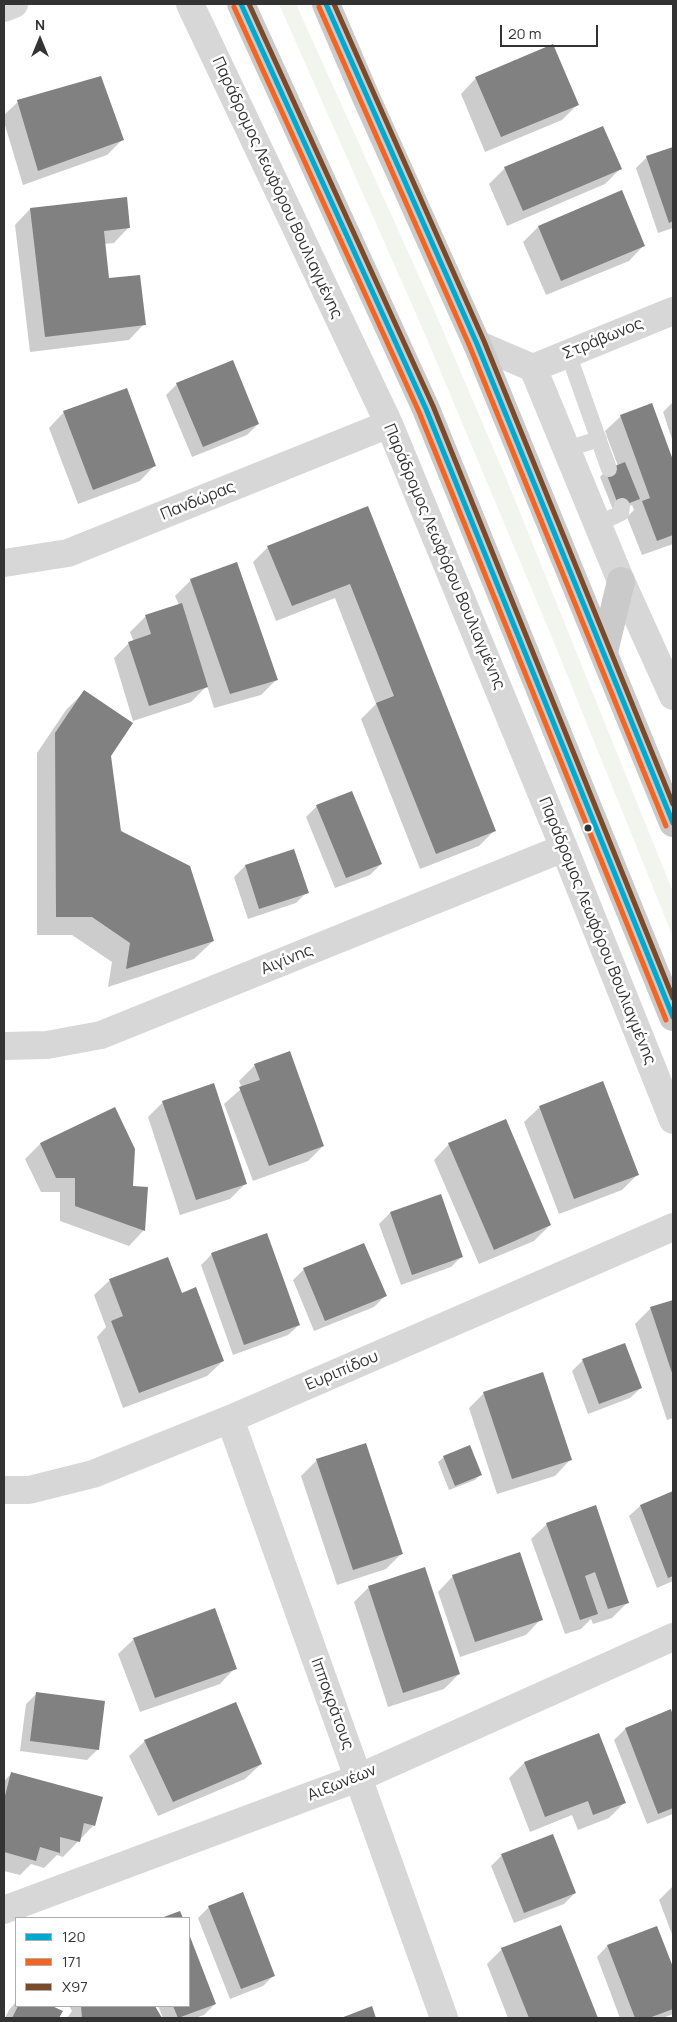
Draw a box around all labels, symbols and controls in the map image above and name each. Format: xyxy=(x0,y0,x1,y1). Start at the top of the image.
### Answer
north arrow xyxy=(15,15,65,65)
text: N xyxy=(35,15,45,34)
scale bar xyxy=(502,15,600,47)
text: 20 m xyxy=(508,23,541,44)
street label: Παράδρομος Λεωφόρου Βουλιαγμένης xyxy=(208,54,346,322)
street label: Στράβωνος xyxy=(560,314,646,364)
street label: Παράδρομος Λεωφόρου Βουλιαγμένης xyxy=(379,421,509,693)
street label: Πανδώρας xyxy=(158,477,238,525)
street label: Παράδρομος Λεωφόρου Βουλιαγμένης xyxy=(534,794,660,1068)
unlabelled marker xyxy=(583,823,593,833)
street label: Αιγίνης xyxy=(258,941,316,979)
street label: Ευριπίδου xyxy=(303,1347,381,1395)
street label: Ιπποκράτους xyxy=(306,1655,358,1753)
street label: Αιξωνέων xyxy=(305,1761,379,1805)
legend xyxy=(15,1917,190,2007)
text: 120 xyxy=(62,1926,86,1947)
text: 171 xyxy=(62,1951,81,1972)
text: X97 xyxy=(62,1976,88,1997)

